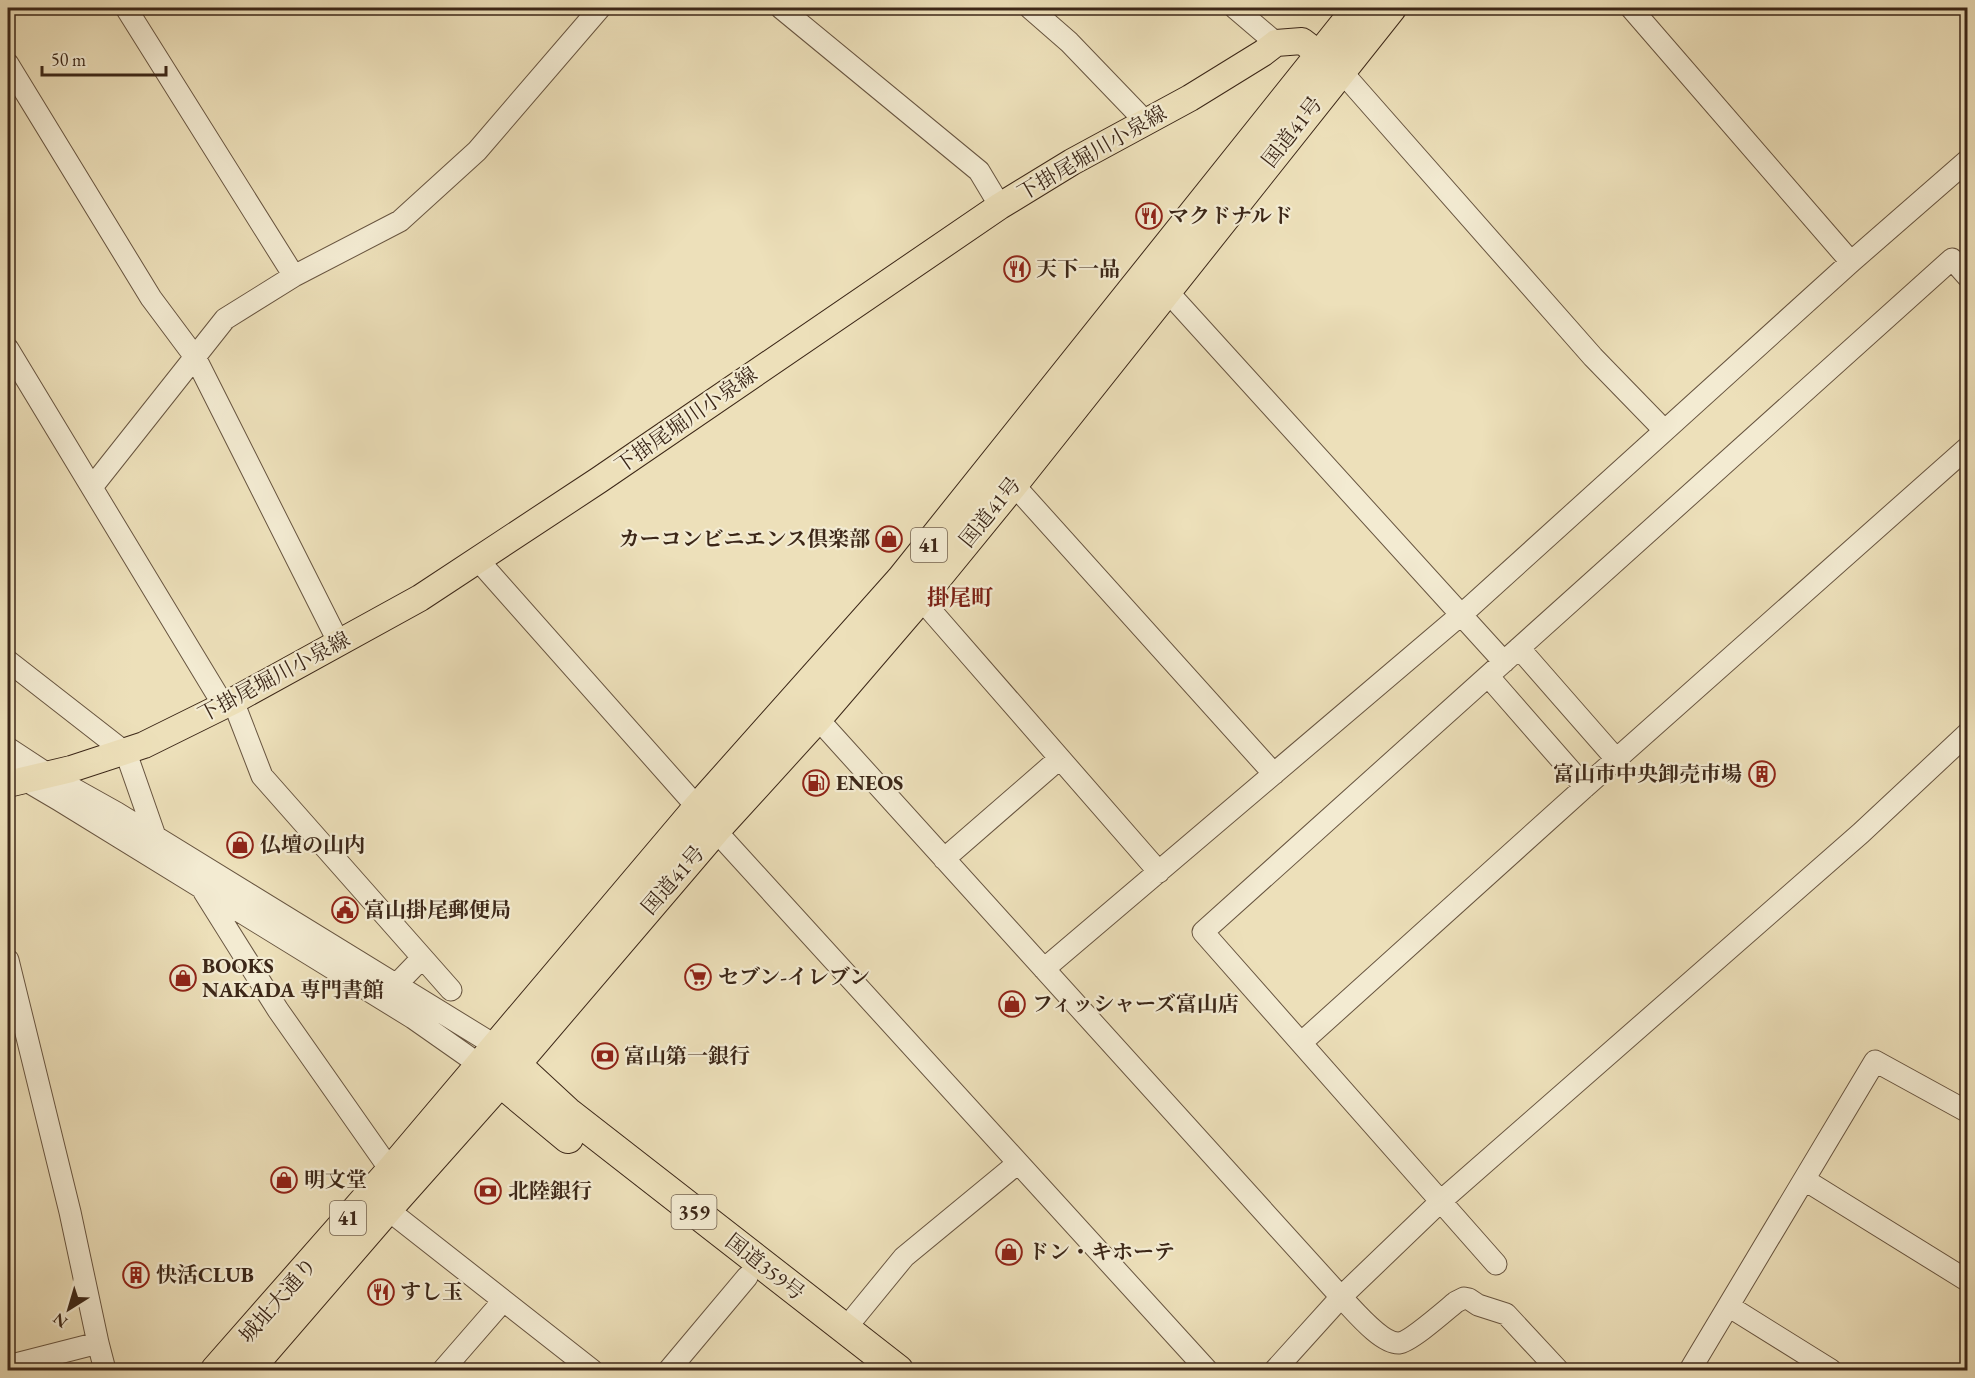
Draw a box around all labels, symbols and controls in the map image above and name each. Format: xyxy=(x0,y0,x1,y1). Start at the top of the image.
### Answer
scale bar xyxy=(42,39,166,77)
text: 50 m xyxy=(51,48,86,71)
street label: 国道41号 xyxy=(1255,91,1328,173)
street label: 下掛尾堀川小泉線 xyxy=(1012,99,1171,206)
restaurant icon: マクドナルド xyxy=(1134,201,1164,231)
place label: マクドナルド xyxy=(1168,202,1293,229)
restaurant icon: 天下一品 xyxy=(1002,254,1032,284)
place label: 天下一品 xyxy=(1036,255,1120,282)
street label: 下掛尾堀川小泉線 xyxy=(609,360,762,479)
street label: 国道41号 xyxy=(953,471,1026,552)
shop icon: カーコンビニエンス倶楽部 xyxy=(874,524,904,554)
place label: カーコンビニエンス倶楽部 xyxy=(619,525,870,552)
road number: 41 xyxy=(911,528,947,562)
district label: 掛尾町 xyxy=(927,583,993,612)
street label: 下掛尾堀川小泉線 xyxy=(193,625,354,728)
building icon: 富山市中央卸売市場 xyxy=(1747,759,1777,789)
place label: 富山市中央卸売市場 xyxy=(1553,760,1742,787)
fuel station icon: ENEOS xyxy=(801,768,831,798)
place label: ENEOS xyxy=(836,769,903,796)
shop icon: 仏壇の山内 xyxy=(225,830,255,860)
place label: 仏壇の山内 xyxy=(260,831,365,858)
street label: 国道41号 xyxy=(635,839,710,920)
public building icon: 富山掛尾郵便局 xyxy=(330,895,360,925)
place label: 富山掛尾郵便局 xyxy=(364,896,511,923)
place label: BOOKS NAKADA 専門書館 xyxy=(202,952,384,1003)
supermarket icon: セブン-イレブン xyxy=(683,962,713,992)
shop icon: BOOKS NAKADA 専門書館 xyxy=(168,963,198,993)
place label: セブン-イレブン xyxy=(718,963,870,990)
shop icon: フィッシャーズ富山店 xyxy=(997,989,1027,1019)
place label: フィッシャーズ富山店 xyxy=(1032,990,1239,1017)
bank icon: 富山第一銀行 xyxy=(590,1041,620,1071)
place label: 富山第一銀行 xyxy=(624,1042,750,1069)
shop icon: 明文堂 xyxy=(269,1165,299,1195)
place label: 明文堂 xyxy=(304,1166,367,1193)
bank icon: 北陸銀行 xyxy=(473,1176,503,1206)
place label: 北陸銀行 xyxy=(508,1177,592,1204)
road number: 359 xyxy=(672,1195,716,1229)
road number: 41 xyxy=(330,1201,366,1235)
street label: 国道359号 xyxy=(720,1227,810,1306)
shop icon: ドン・キホーテ xyxy=(994,1237,1024,1267)
place label: ドン・キホーテ xyxy=(1028,1238,1175,1265)
street label: 城址大通り xyxy=(233,1251,322,1348)
building icon: 快活CLUB xyxy=(121,1260,151,1290)
place label: 快活CLUB xyxy=(156,1261,254,1288)
restaurant icon: すし玉 xyxy=(366,1277,396,1307)
place label: すし玉 xyxy=(400,1278,463,1305)
north arrow xyxy=(39,1279,99,1339)
text: N xyxy=(49,1308,72,1333)

